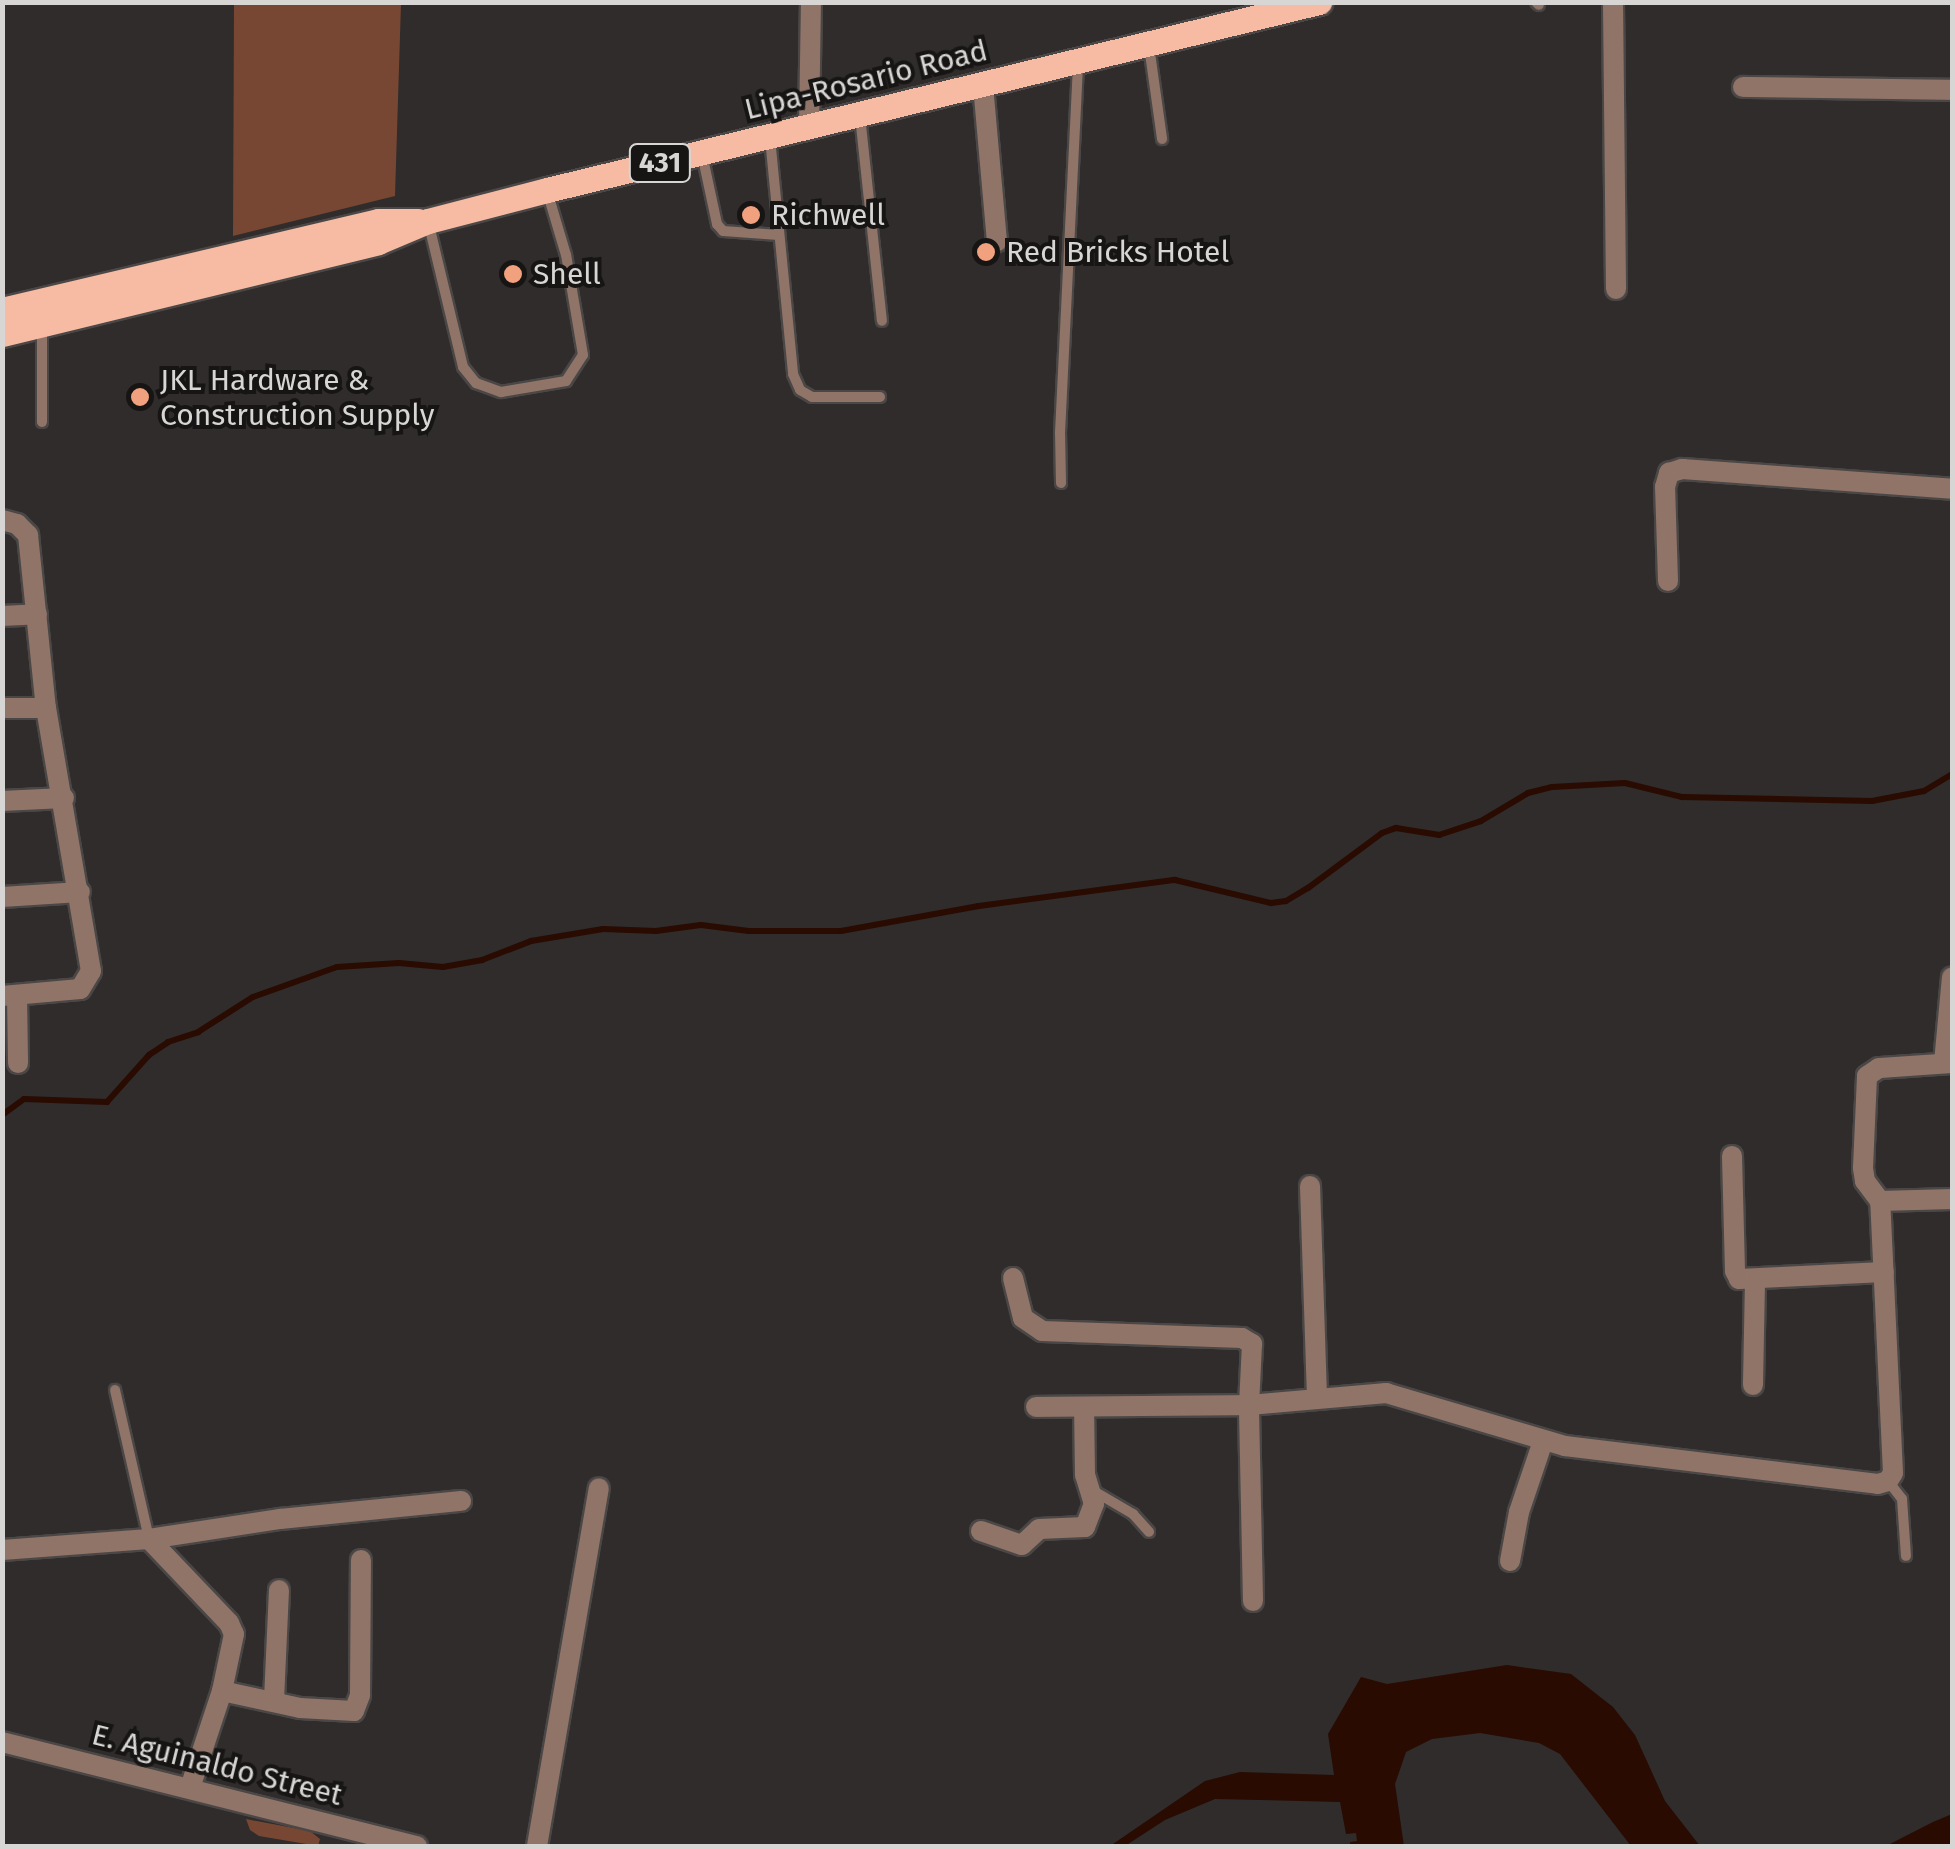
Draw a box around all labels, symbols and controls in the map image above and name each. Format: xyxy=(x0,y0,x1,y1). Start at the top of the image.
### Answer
street label: Lipa-Rosario Road xyxy=(741,32,991,128)
road number: 431 xyxy=(628,140,692,186)
place label: Richwell xyxy=(771,197,885,233)
marker: Richwell xyxy=(740,204,762,226)
place label: Red Bricks Hotel xyxy=(1006,234,1229,270)
marker: Red Bricks Hotel xyxy=(975,241,997,263)
place label: Shell xyxy=(533,256,601,292)
marker: Shell xyxy=(502,263,524,285)
place label: JKL Hardware & Construction Supply xyxy=(160,362,435,432)
marker: JKL Hardware & Construction Supply xyxy=(129,386,151,408)
street label: E. Aguinaldo Street xyxy=(88,1716,346,1814)

